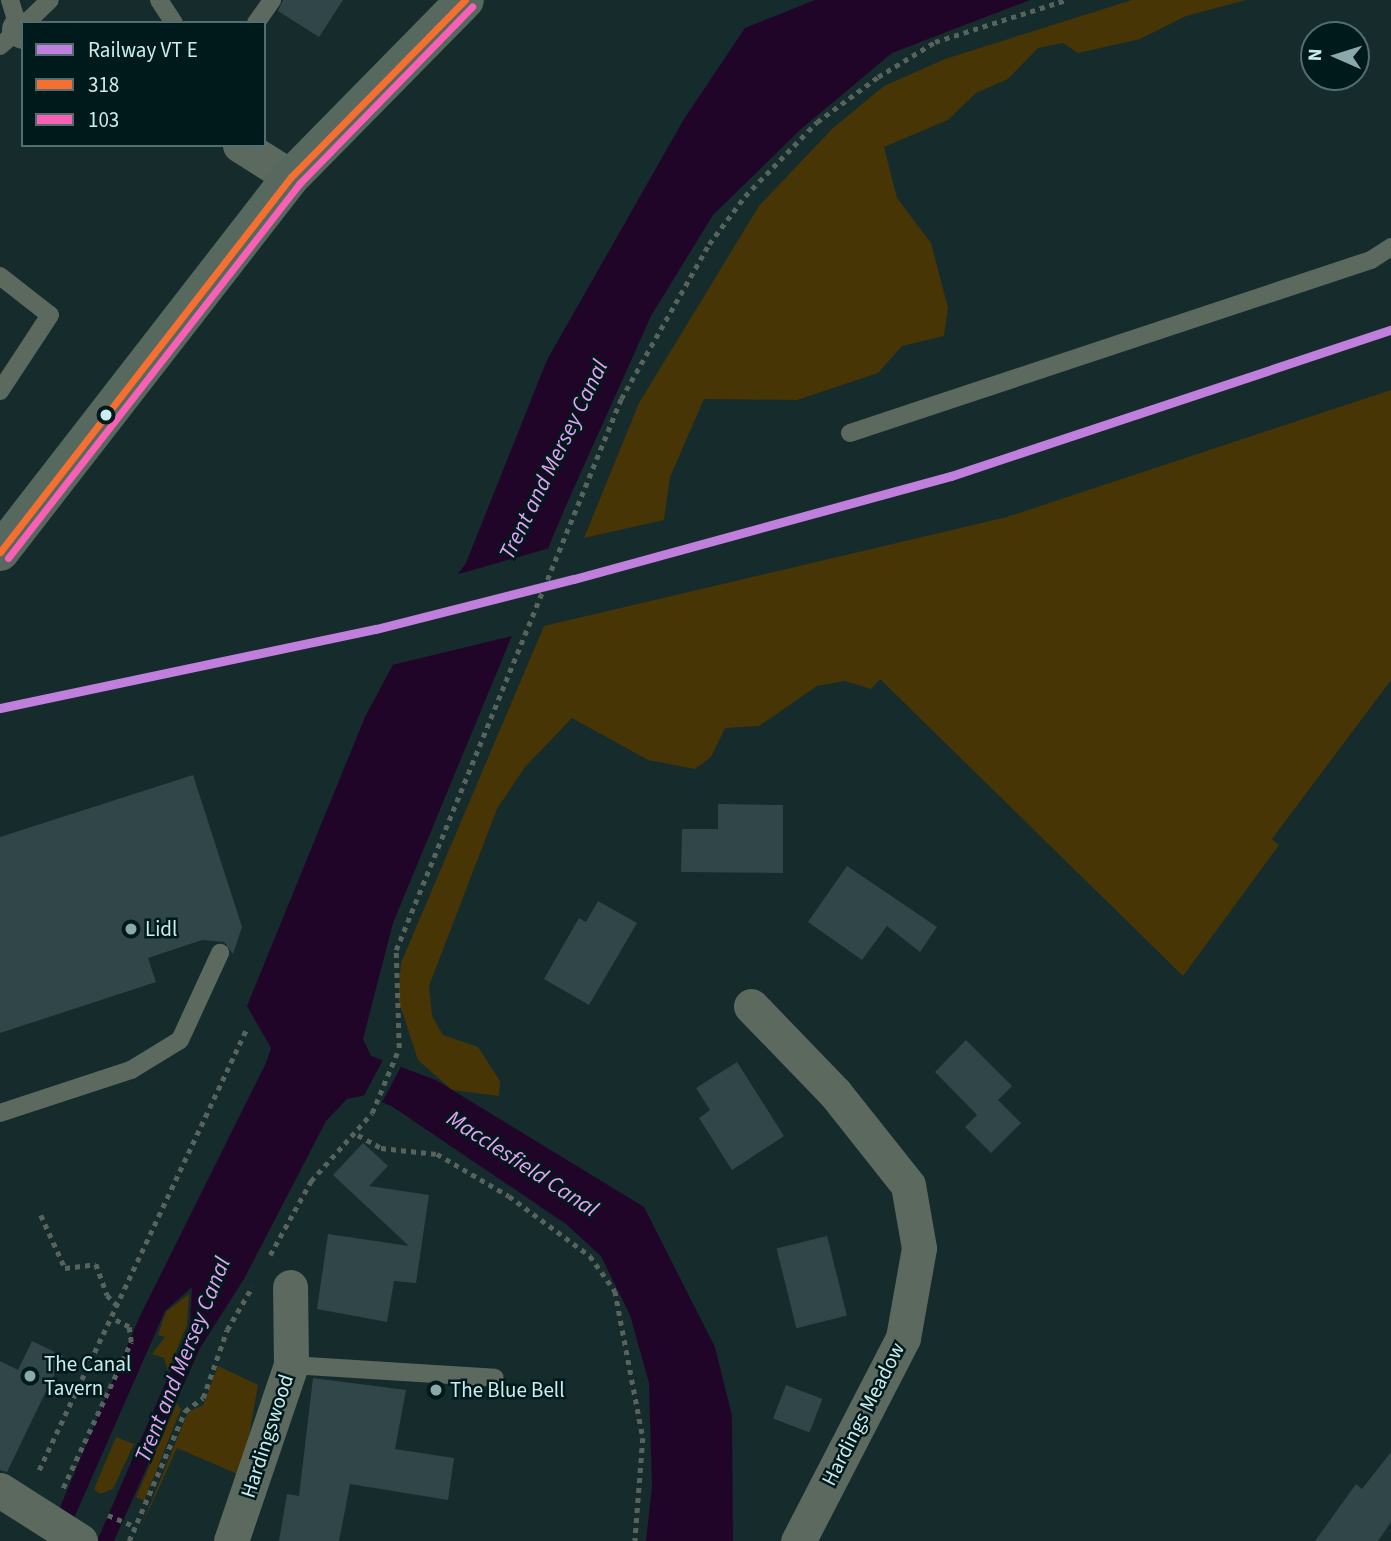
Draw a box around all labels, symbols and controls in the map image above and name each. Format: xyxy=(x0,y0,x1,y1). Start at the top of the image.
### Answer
legend xyxy=(21,21,266,147)
north arrow xyxy=(1300,21,1370,91)
text: Railway VT E xyxy=(88,35,198,65)
text: N xyxy=(1302,48,1329,62)
text: 318 xyxy=(88,70,119,100)
text: 103 xyxy=(88,105,119,135)
water label: Trent and Mersey Canal xyxy=(494,356,614,564)
unlabelled marker xyxy=(99,408,113,422)
place label: Lidl xyxy=(145,916,177,942)
marker: Lidl xyxy=(123,921,139,937)
water label: Macclesfield Canal xyxy=(441,1105,603,1223)
water label: Trent and Mersey Canal xyxy=(129,1253,237,1467)
street label: Hardings Meadow xyxy=(816,1338,910,1490)
place label: The Canal Tavern xyxy=(44,1351,131,1401)
marker: The Canal Tavern xyxy=(22,1368,38,1384)
street label: Hardingswood xyxy=(235,1371,299,1501)
place label: The Blue Bell xyxy=(450,1377,565,1403)
marker: The Blue Bell xyxy=(428,1382,444,1398)

